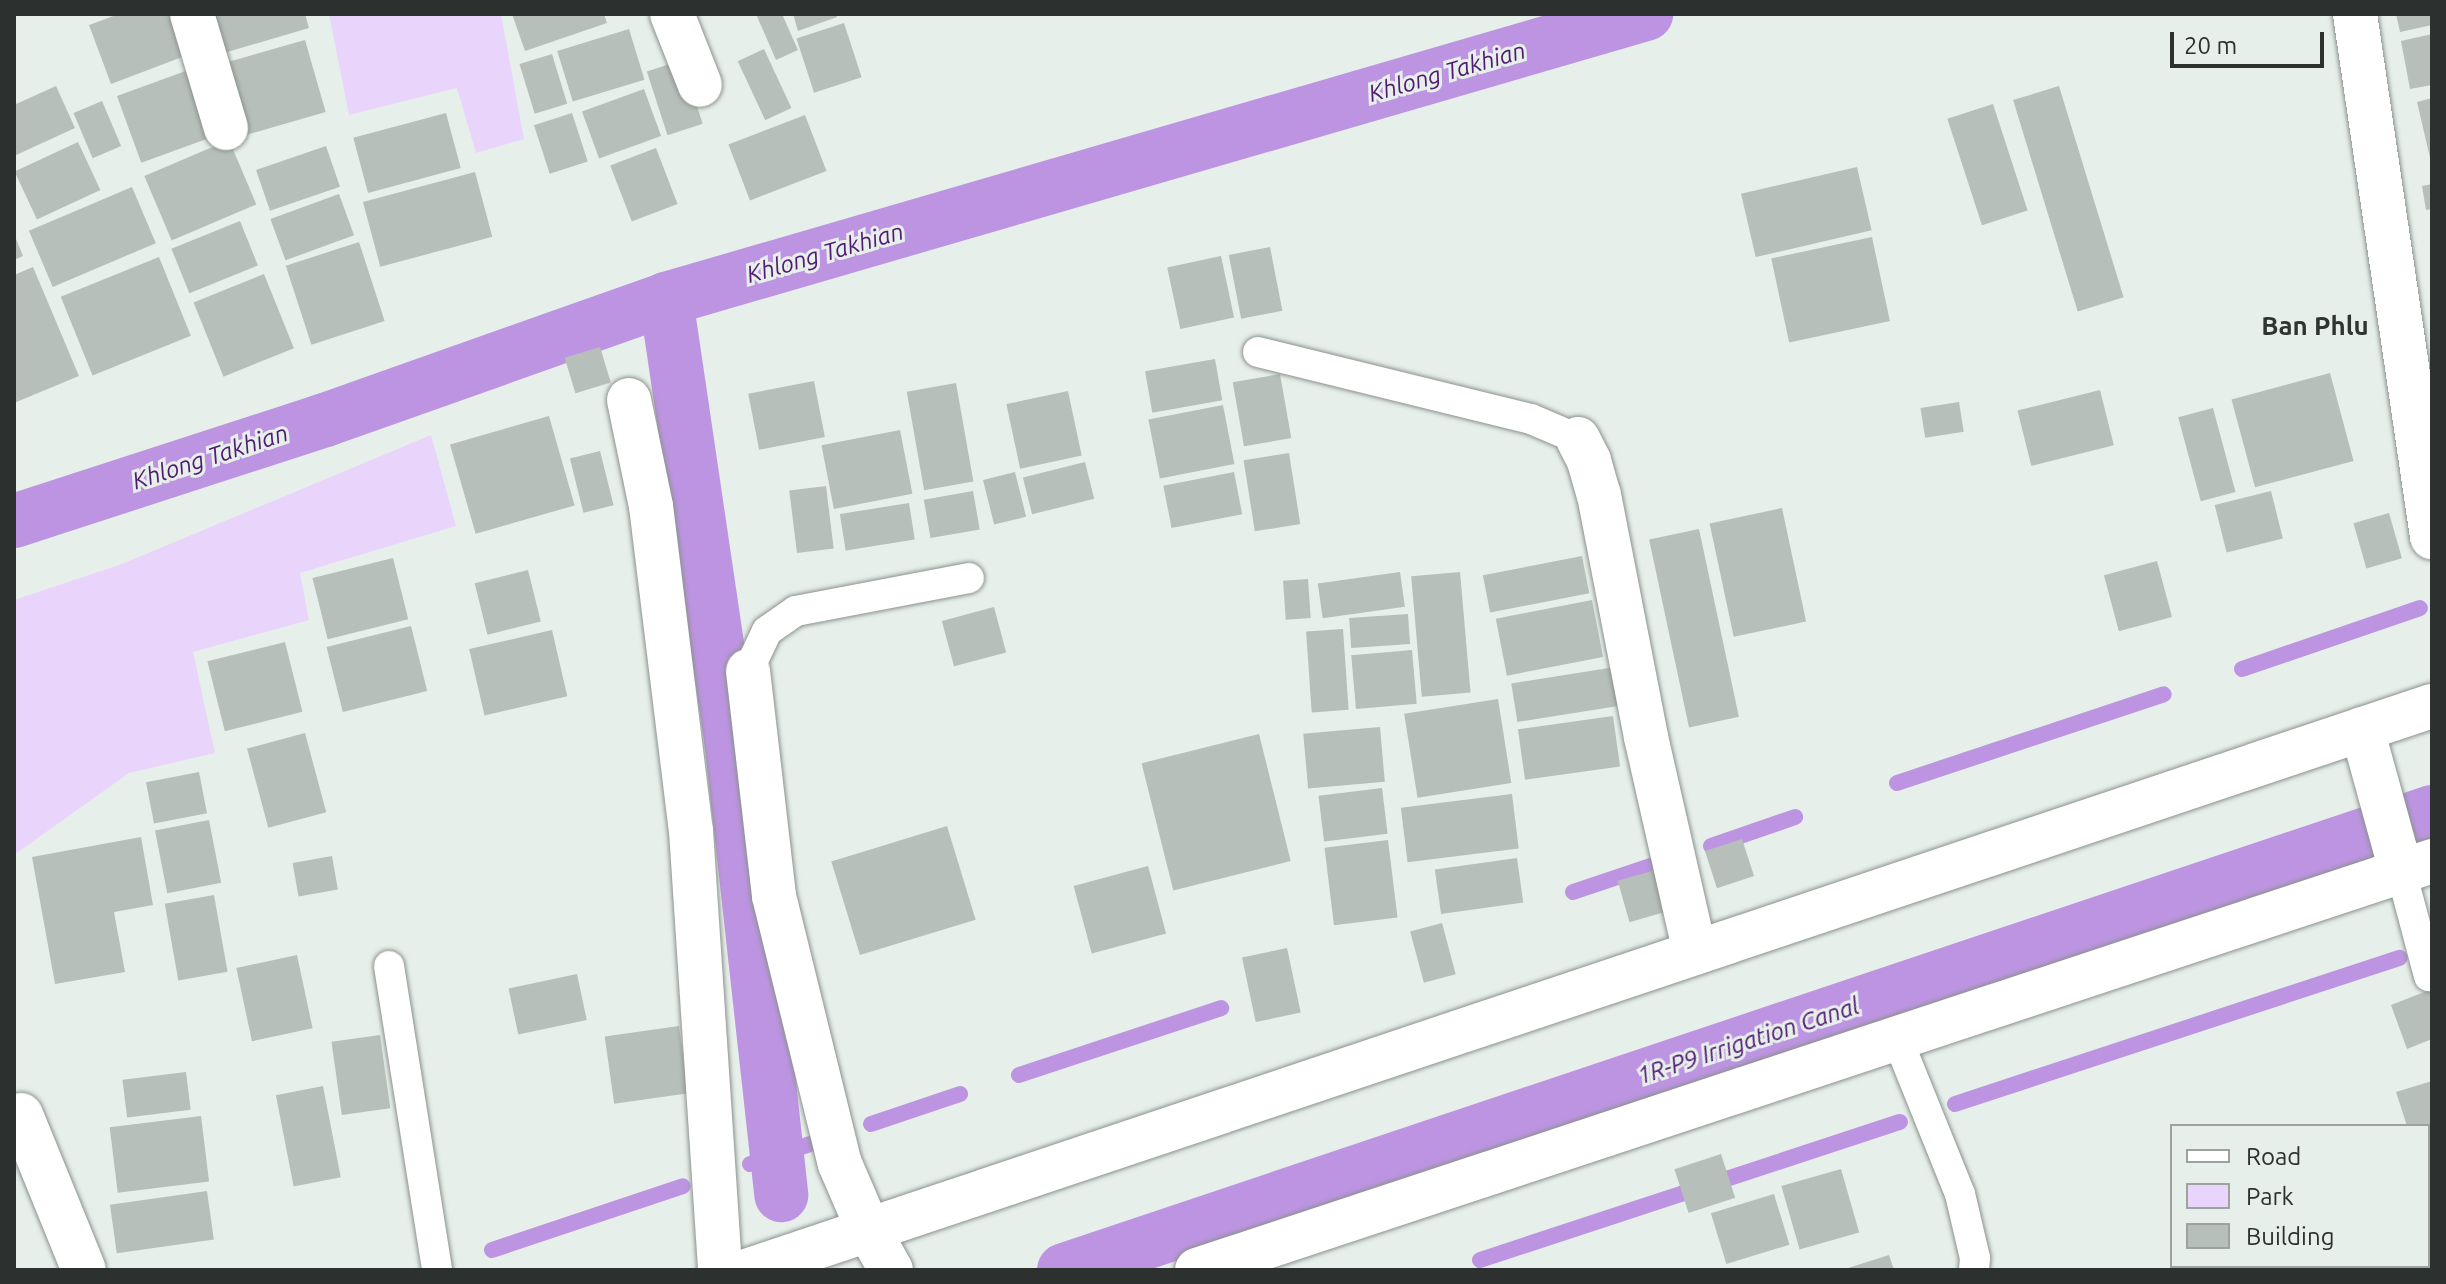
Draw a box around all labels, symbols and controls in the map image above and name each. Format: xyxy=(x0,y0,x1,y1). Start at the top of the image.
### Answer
scale bar xyxy=(2174,16,2328,66)
text: 20 m xyxy=(2184,32,2237,59)
water label: Khlong Takhian xyxy=(1365,36,1529,108)
water label: Khlong Takhian xyxy=(743,217,907,289)
district label: Ban Phlu xyxy=(2261,310,2369,342)
water label: Khlong Takhian xyxy=(128,418,292,496)
water label: 1R-P9 Irrigation Canal xyxy=(1633,991,1863,1091)
legend xyxy=(2170,1124,2430,1268)
text: Road xyxy=(2246,1143,2301,1170)
text: Park xyxy=(2246,1183,2294,1210)
text: Building xyxy=(2246,1223,2334,1250)

